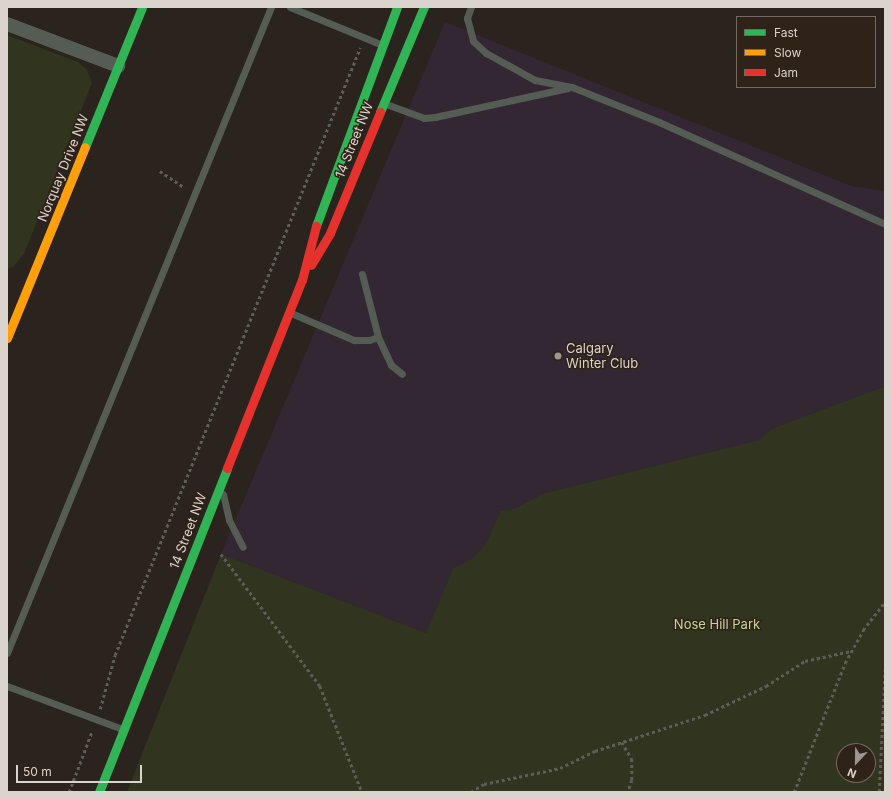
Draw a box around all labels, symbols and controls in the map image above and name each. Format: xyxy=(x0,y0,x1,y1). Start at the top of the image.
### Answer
legend xyxy=(736,16,876,88)
text: Fast xyxy=(774,25,798,40)
text: Slow xyxy=(774,45,801,60)
text: Jam xyxy=(774,65,798,80)
street label: 14 Street NW xyxy=(332,100,376,180)
street label: Norquay Drive NW xyxy=(34,112,92,224)
place label: Calgary Winter Club xyxy=(566,341,638,372)
marker: Calgary Winter Club xyxy=(553,351,563,361)
street label: 14 Street NW xyxy=(166,491,210,571)
park label: Nose Hill Park xyxy=(674,616,760,632)
north arrow xyxy=(836,743,876,783)
scale bar xyxy=(18,757,144,783)
text: 50 m xyxy=(23,764,52,779)
text: N xyxy=(845,765,858,781)

